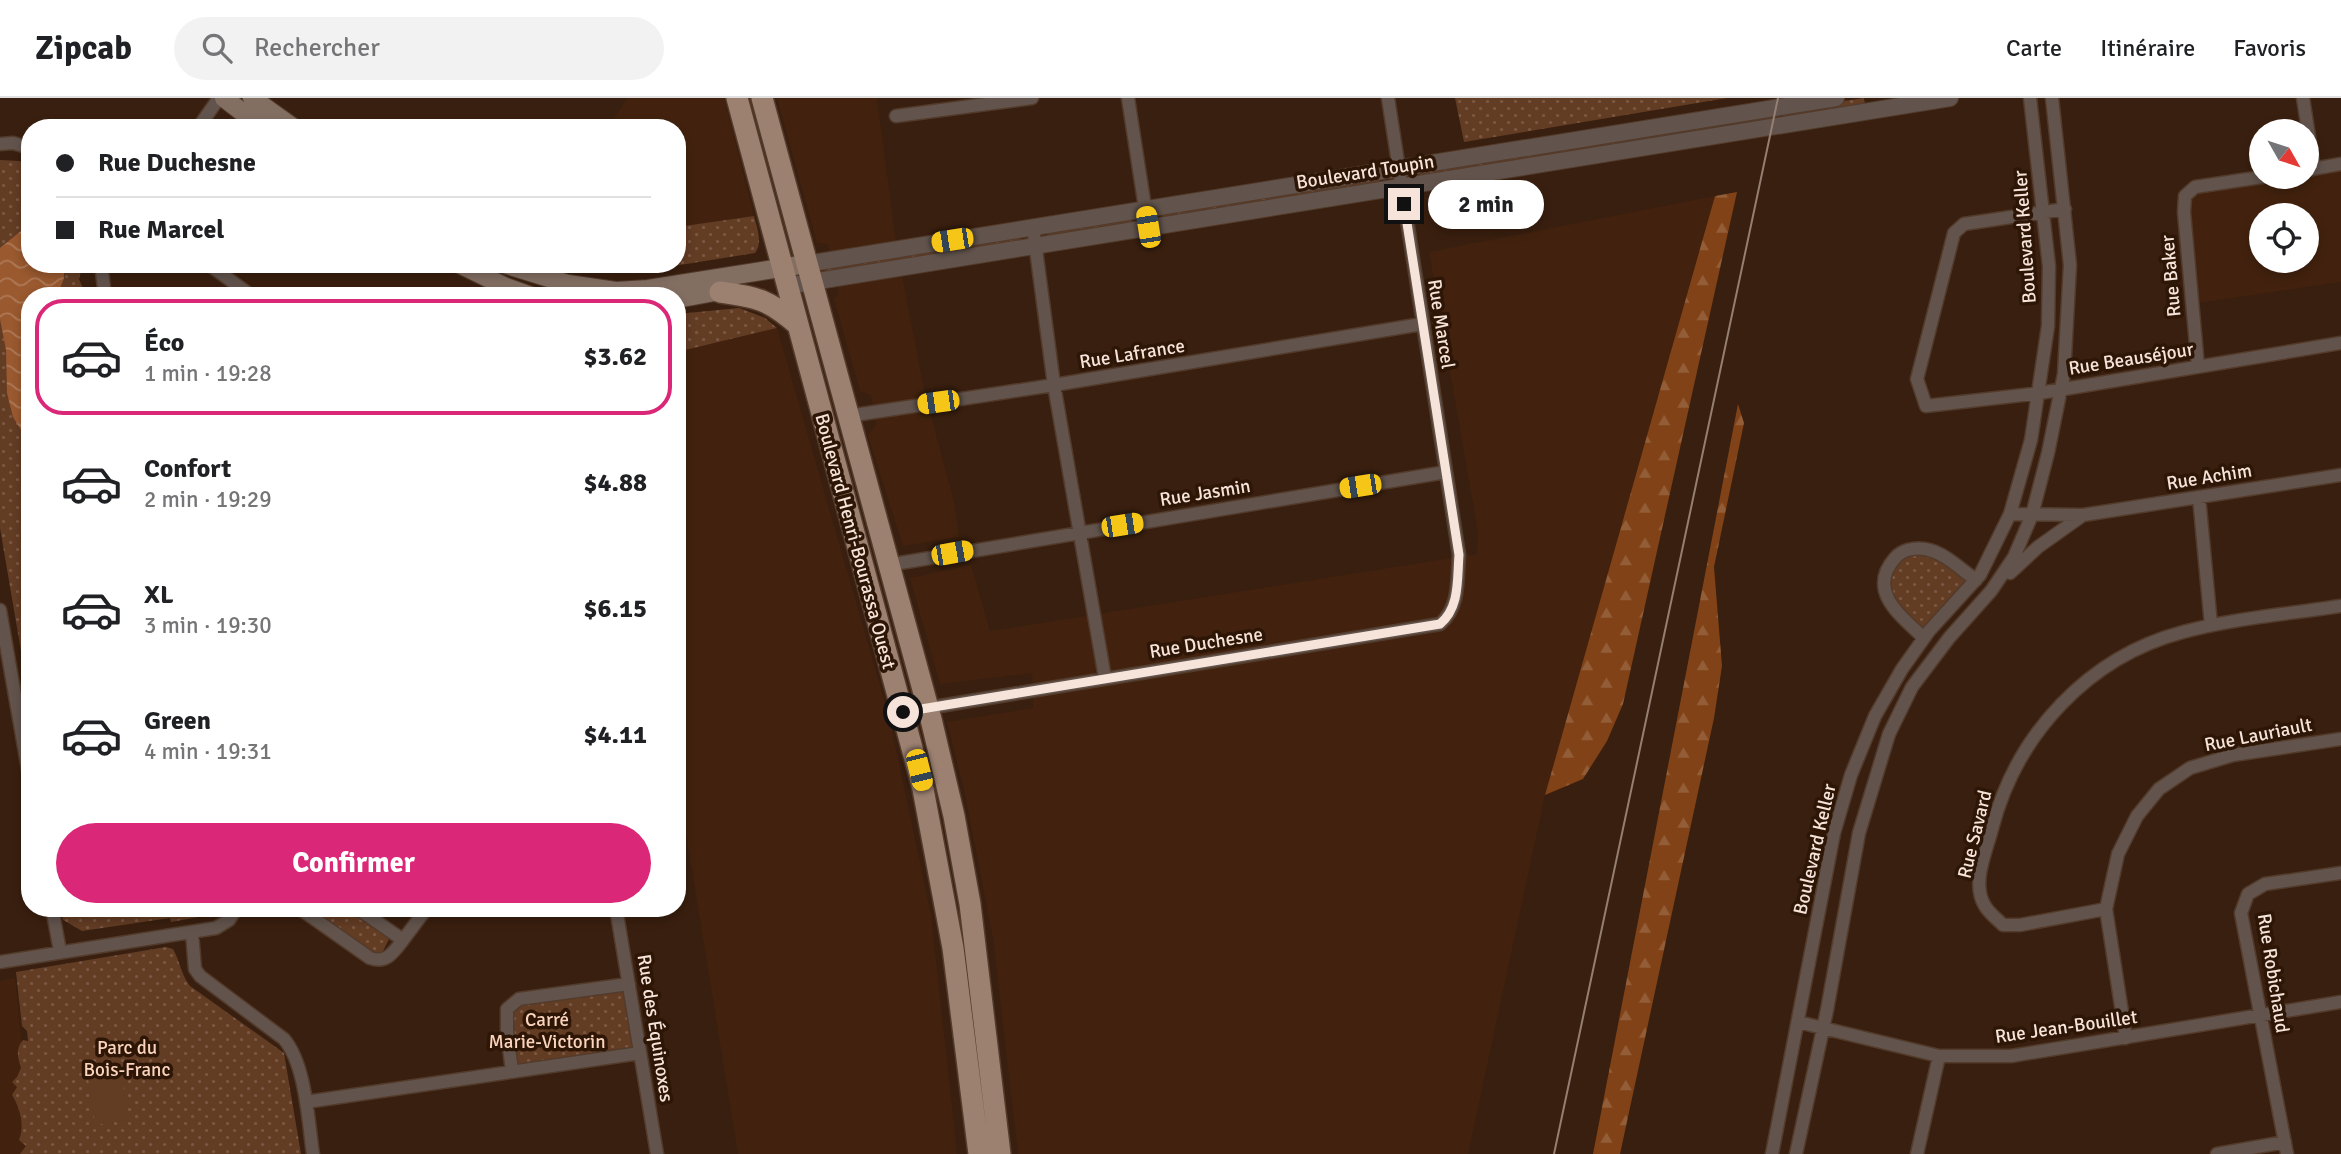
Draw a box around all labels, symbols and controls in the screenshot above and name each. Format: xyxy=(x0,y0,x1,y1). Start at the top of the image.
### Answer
search box xyxy=(174,17,664,80)
text: Zipcab xyxy=(35,28,132,69)
icon: search xyxy=(198,29,236,67)
text: Rechercher xyxy=(254,32,380,64)
text: Carte xyxy=(2006,33,2062,63)
text: Itinéraire xyxy=(2100,33,2195,63)
text: Favoris xyxy=(2233,33,2306,63)
north arrow xyxy=(2249,119,2319,189)
map controls xyxy=(2249,119,2319,273)
text: Rue Duchesne xyxy=(98,147,256,179)
street label: Boulevard Toupin xyxy=(1294,149,1436,195)
street label: Boulevard Keller xyxy=(2008,169,2042,304)
callout: 2 min xyxy=(1428,180,1544,228)
route end xyxy=(1388,188,1420,220)
text: 2 min xyxy=(1458,190,1514,219)
button: locate xyxy=(2249,203,2319,273)
car xyxy=(1135,205,1162,249)
text: Rue Marcel xyxy=(98,214,225,246)
car xyxy=(930,226,975,254)
street label: Rue Baker xyxy=(2155,234,2187,318)
street label: Rue Marcel xyxy=(1422,278,1460,371)
icon: car xyxy=(60,326,123,389)
text: Éco xyxy=(144,327,184,359)
street label: Rue Lafrance xyxy=(1078,334,1187,374)
street label: Rue Beauséjour xyxy=(2067,337,2195,381)
text: $3.62 xyxy=(583,341,647,373)
text: 1 min · 19:28 xyxy=(144,359,272,388)
car xyxy=(916,389,961,415)
street label: Boulevard Henri-Bourassa Ouest xyxy=(809,411,901,672)
icon: car xyxy=(60,452,123,515)
text: Confort xyxy=(144,453,231,485)
street label: Rue Achim xyxy=(2165,458,2254,496)
text: $4.88 xyxy=(583,467,647,499)
car xyxy=(1338,472,1383,500)
street label: Rue Jasmin xyxy=(1158,474,1252,512)
text: 2 min · 19:29 xyxy=(144,485,272,514)
car xyxy=(1100,511,1145,539)
car xyxy=(930,539,975,567)
icon: car xyxy=(60,578,123,641)
text: XL xyxy=(144,579,174,611)
text: $6.15 xyxy=(583,593,647,625)
text: 3 min · 19:30 xyxy=(144,611,272,640)
street label: Rue Duchesne xyxy=(1148,622,1265,664)
route start xyxy=(887,696,919,728)
icon: car xyxy=(60,704,123,767)
text: Green xyxy=(144,705,211,737)
street label: Rue Lauriault xyxy=(2202,713,2314,757)
text: $4.11 xyxy=(583,719,647,751)
text: 4 min · 19:31 xyxy=(144,737,272,766)
car xyxy=(904,747,935,793)
street label: Boulevard Keller xyxy=(1788,781,1842,917)
street label: Rue Savard xyxy=(1952,788,1998,881)
button: Confirmer xyxy=(56,823,651,903)
street label: Rue Robichaud xyxy=(2252,912,2294,1035)
street label: Rue des Équinoxes xyxy=(631,953,679,1104)
street label: Rue Jean-Bouillet xyxy=(1993,1005,2139,1049)
park label: Carré Marie-Victorin xyxy=(488,1008,606,1054)
park label: Parc du Bois-Franc xyxy=(84,1036,170,1082)

